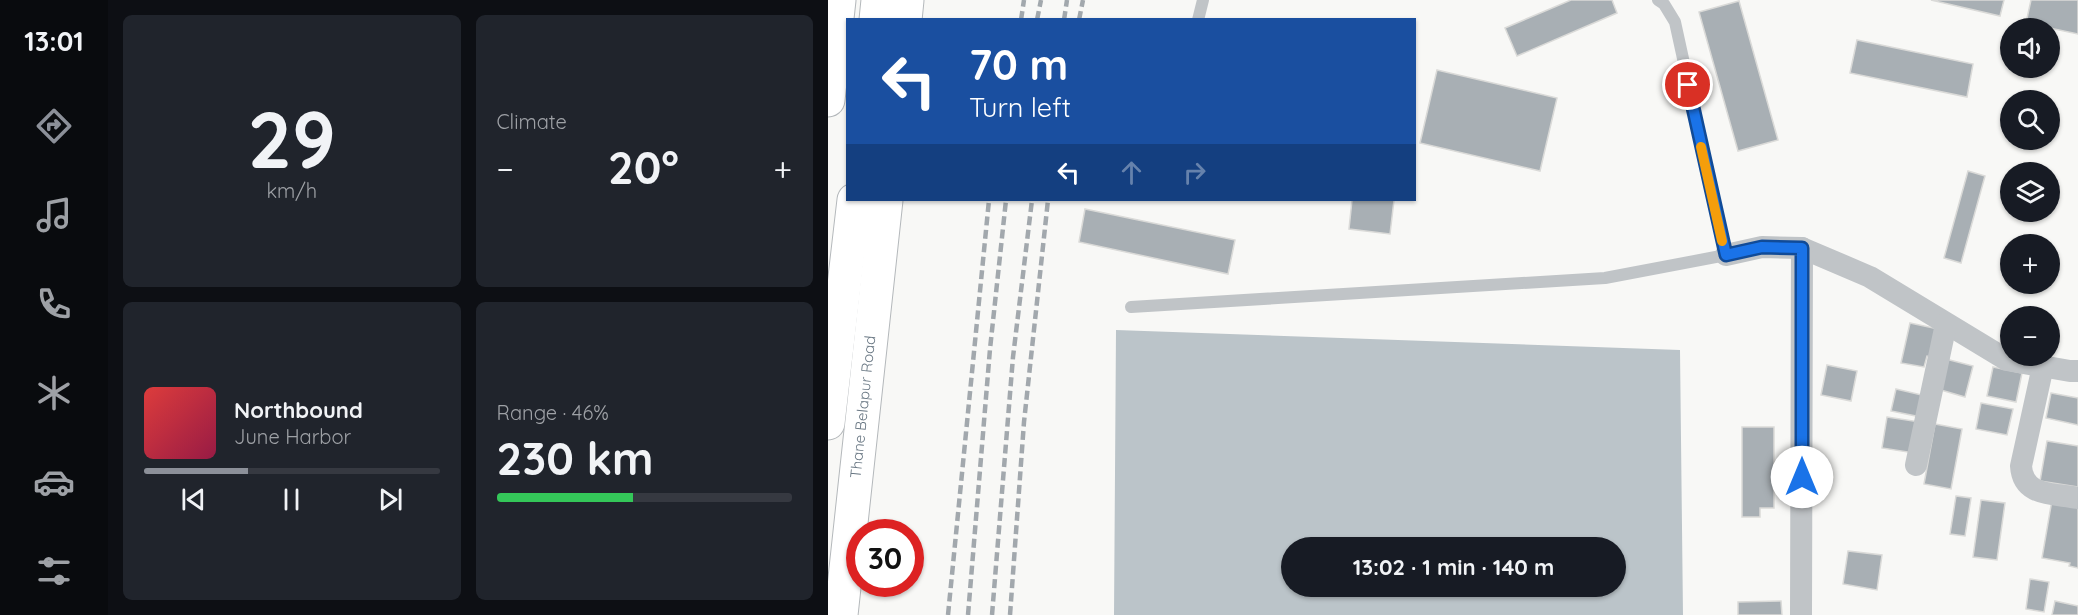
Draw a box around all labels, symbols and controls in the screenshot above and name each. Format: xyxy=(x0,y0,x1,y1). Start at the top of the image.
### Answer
map controls xyxy=(2000,18,2060,366)
button: sound xyxy=(2000,18,2060,78)
text: 13:01 xyxy=(24,24,84,58)
text: 70 m xyxy=(969,38,1068,91)
icon: left xyxy=(870,42,948,120)
pin xyxy=(1662,59,1713,110)
icon: arrive xyxy=(1671,68,1704,101)
text: 29 xyxy=(247,90,336,188)
text: Turn left xyxy=(969,90,1071,124)
button: search xyxy=(2000,90,2060,150)
icon: directions xyxy=(33,105,75,147)
text: Climate xyxy=(497,109,567,134)
text: 20° xyxy=(608,139,679,195)
text: − xyxy=(497,148,514,189)
text: + xyxy=(773,148,792,189)
icon: left xyxy=(1052,156,1085,189)
icon: ahead xyxy=(1115,156,1148,189)
icon: right xyxy=(1178,156,1211,189)
button: layers xyxy=(2000,162,2060,222)
text: km/h xyxy=(266,178,317,203)
icon: music xyxy=(33,194,75,236)
button: + xyxy=(2000,234,2060,294)
icon: phone xyxy=(33,283,75,325)
button: − xyxy=(2000,306,2060,366)
street label: Thane Belapur Road xyxy=(846,335,879,479)
icon: climate xyxy=(33,372,75,414)
text: Northbound xyxy=(234,396,363,424)
text: Range · 46% xyxy=(497,400,609,425)
text: June Harbor xyxy=(234,424,351,449)
text: 230 km xyxy=(497,430,654,486)
position arrow xyxy=(1770,445,1834,509)
icon: car xyxy=(33,461,75,503)
icon: previous xyxy=(177,483,210,516)
icon: pause xyxy=(275,483,308,516)
icon: next xyxy=(374,483,407,516)
speed limit sign: 30 xyxy=(846,519,924,597)
icon: filters xyxy=(33,550,75,592)
text: 13:02 · 1 min · 140 m xyxy=(1353,553,1554,581)

